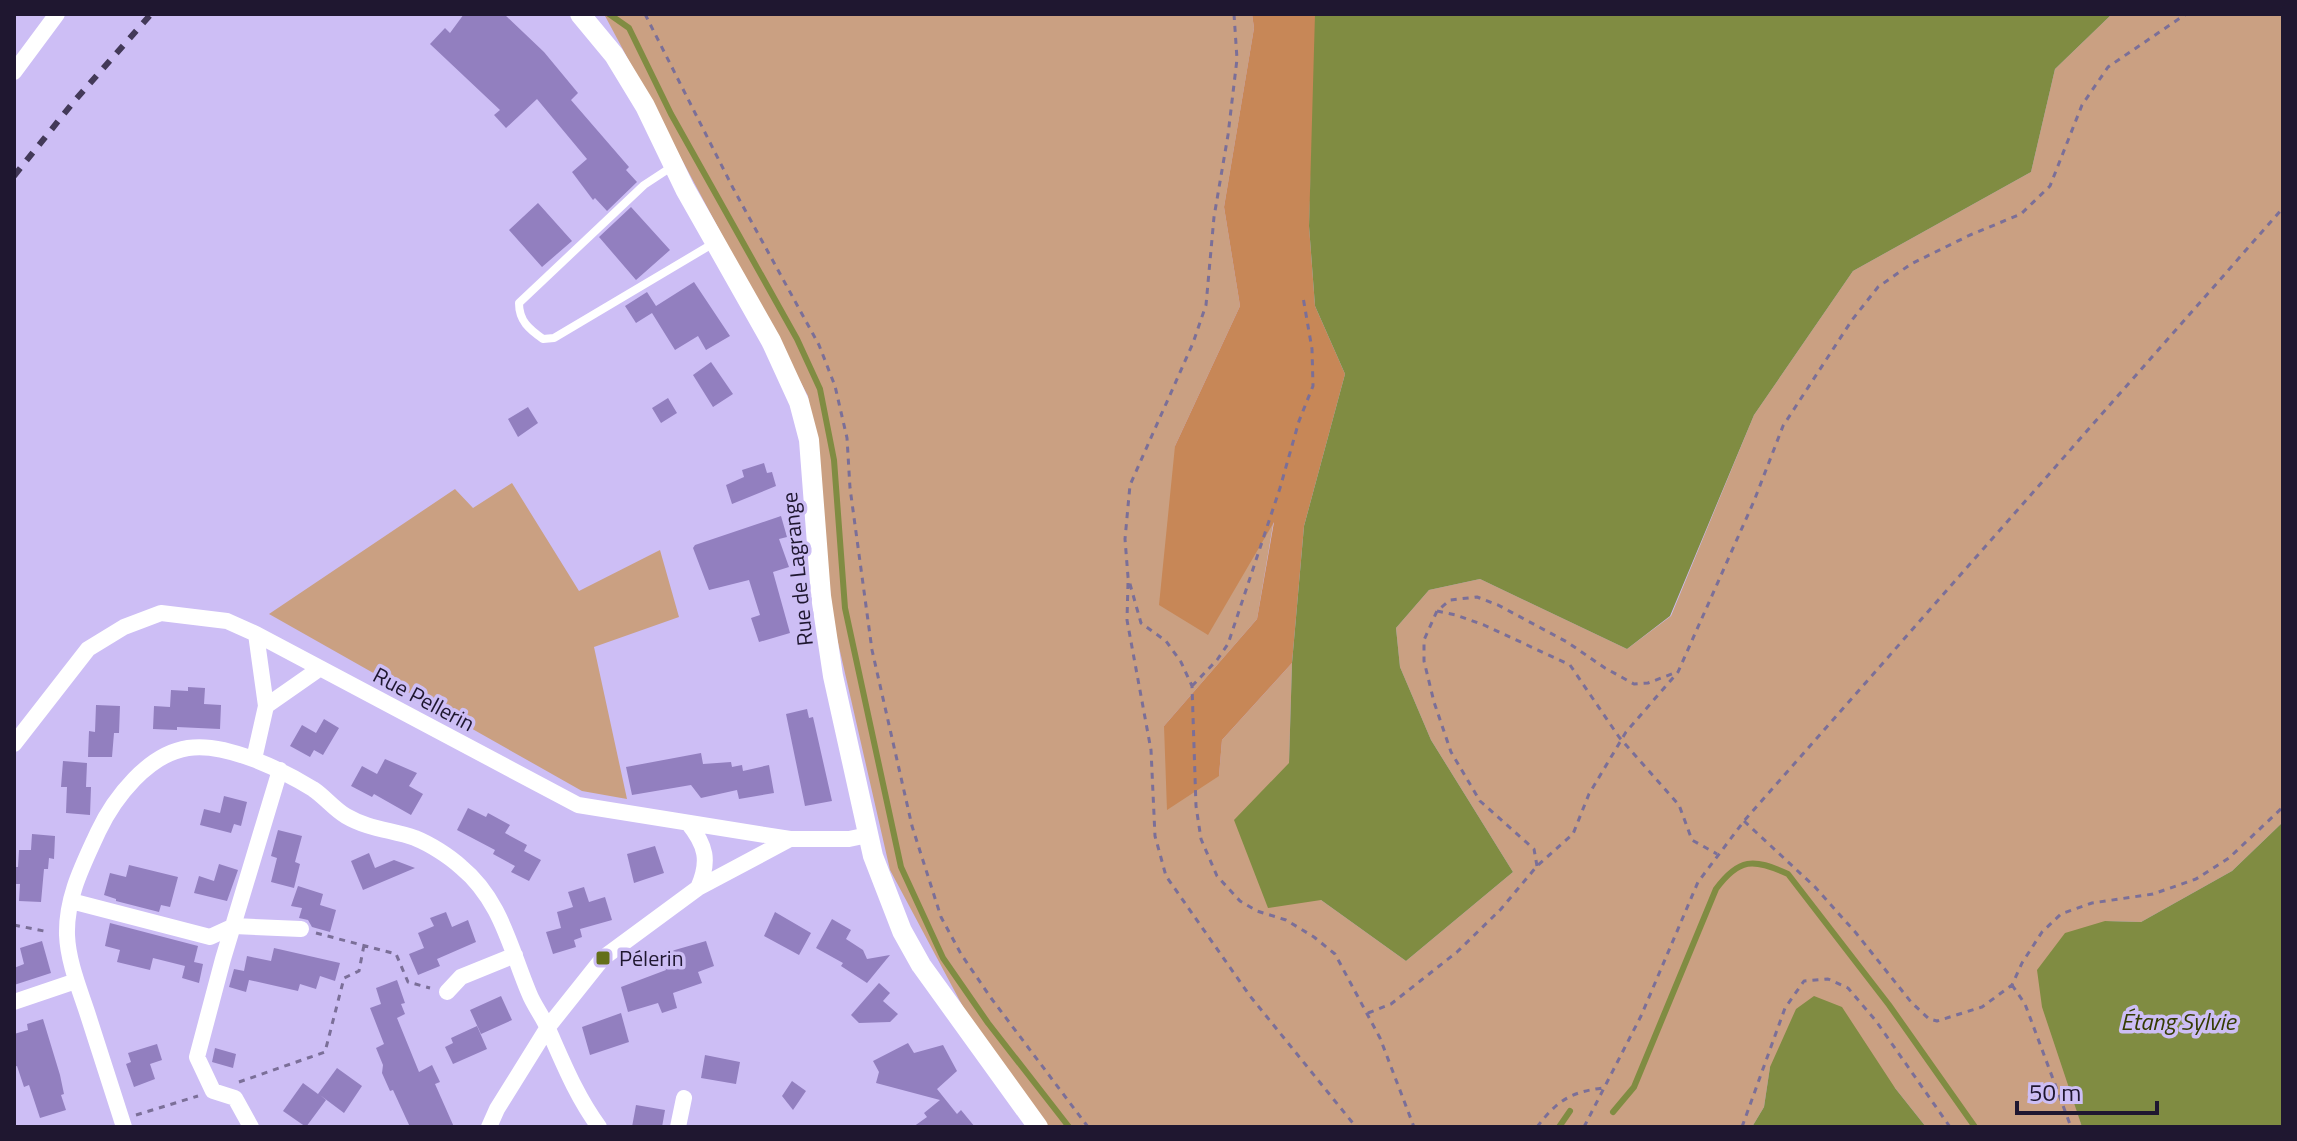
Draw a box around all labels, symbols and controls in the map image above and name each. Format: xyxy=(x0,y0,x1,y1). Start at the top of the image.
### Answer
street label: Rue de Lagrange xyxy=(772,490,822,648)
street label: Rue Pellerin xyxy=(367,658,481,740)
place label: Pélerin xyxy=(619,941,684,975)
marker: Pélerin xyxy=(594,949,612,967)
water label: Étang Sylvie xyxy=(2120,1003,2237,1039)
scale bar xyxy=(2017,1065,2157,1115)
text: 50 m xyxy=(2029,1074,2081,1110)

